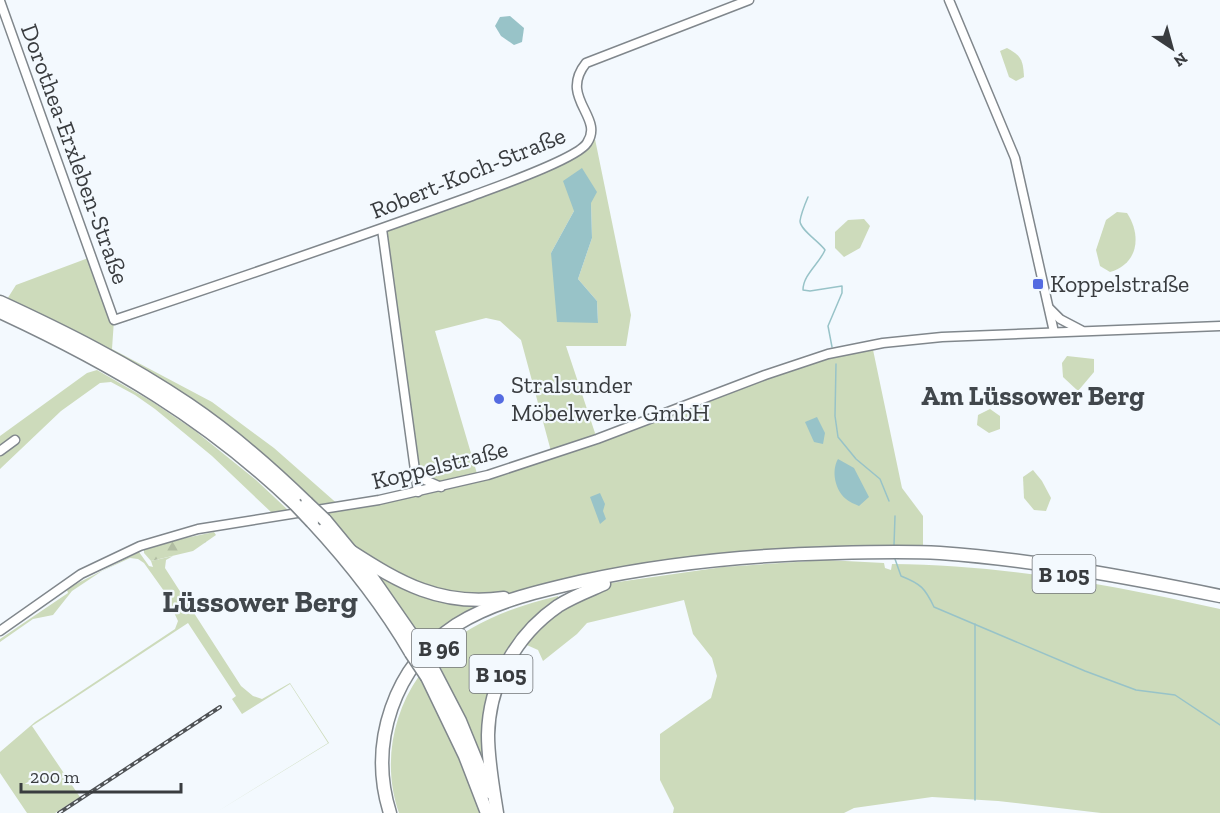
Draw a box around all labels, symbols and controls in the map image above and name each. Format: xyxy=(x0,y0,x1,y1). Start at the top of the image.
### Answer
north arrow xyxy=(1142,18,1202,78)
street label: Dorothea-Erxleben-Straße xyxy=(15,20,136,288)
text: N xyxy=(1170,48,1191,71)
street label: Robert-Koch-Straße xyxy=(366,120,570,225)
place label: Koppelstraße xyxy=(1050,269,1189,298)
marker: Koppelstraße xyxy=(1031,277,1045,291)
place label: Stralsunder Möbelwerke GmbH xyxy=(511,370,710,427)
district label: Am Lüssower Berg xyxy=(921,380,1145,412)
marker: Stralsunder Möbelwerke GmbH xyxy=(492,392,506,406)
street label: Koppelstraße xyxy=(369,434,511,495)
road number: B 105 xyxy=(1032,555,1096,593)
district label: Lüssower Berg xyxy=(162,584,358,620)
road number: B 96 xyxy=(412,629,466,667)
road number: B 105 xyxy=(470,655,532,693)
scale bar xyxy=(21,756,182,794)
text: 200 m xyxy=(30,766,80,788)

